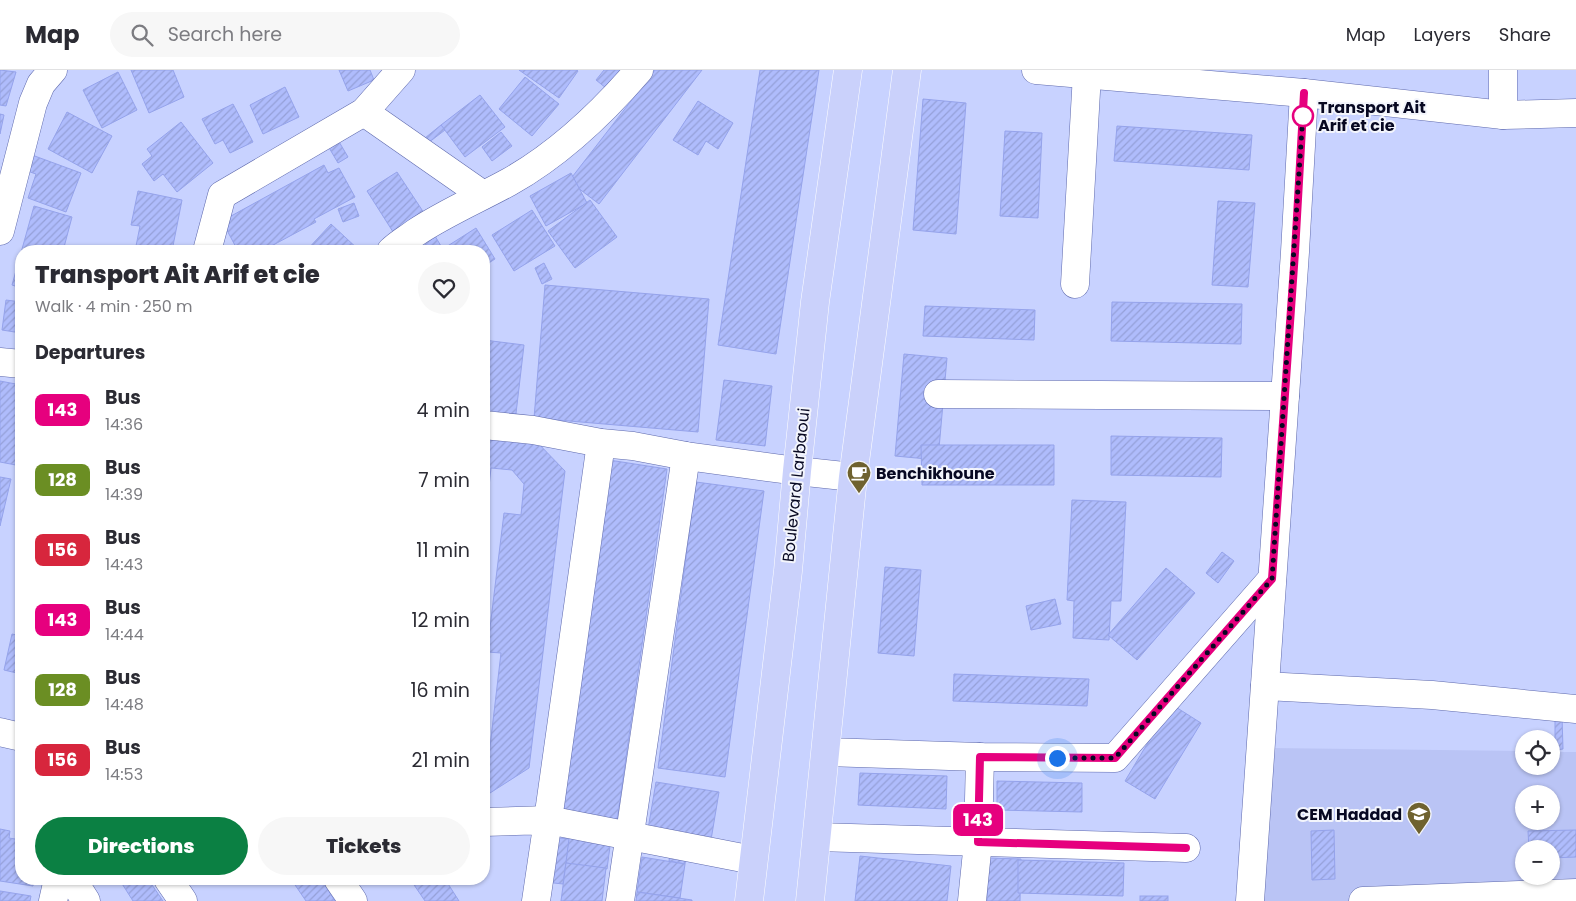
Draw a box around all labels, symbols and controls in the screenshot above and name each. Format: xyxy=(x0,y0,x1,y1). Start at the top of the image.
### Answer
search box xyxy=(110,12,460,57)
text: Map xyxy=(25,18,80,51)
icon: search xyxy=(128,21,156,49)
text: Search here xyxy=(168,21,282,48)
text: Map xyxy=(1346,22,1386,47)
text: Layers xyxy=(1414,22,1471,47)
text: Share xyxy=(1499,22,1551,47)
place label: Transport Ait Arif et cie xyxy=(1318,96,1426,137)
marker: Transport Ait Arif et cie xyxy=(1292,105,1314,127)
text: Transport Ait Arif et cie xyxy=(35,258,320,291)
button: heart xyxy=(418,262,470,314)
text: Walk · 4 min · 250 m xyxy=(35,295,193,318)
text: Departures xyxy=(35,339,145,366)
text: Bus xyxy=(105,384,141,411)
text: 143 xyxy=(48,397,77,422)
text: 4 min xyxy=(417,397,470,424)
street label: Boulevard Larbaoui xyxy=(776,407,816,563)
text: 14:36 xyxy=(105,413,143,436)
text: Bus xyxy=(105,454,141,481)
cafe icon: Benchikhoune xyxy=(846,460,872,494)
place label: Benchikhoune xyxy=(876,462,995,485)
text: 128 xyxy=(48,467,77,492)
text: 7 min xyxy=(418,467,470,494)
text: 14:39 xyxy=(105,483,143,506)
text: Bus xyxy=(105,524,141,551)
text: 156 xyxy=(48,537,77,562)
text: 11 min xyxy=(416,537,470,564)
text: 14:43 xyxy=(105,553,143,576)
text: Bus xyxy=(105,594,141,621)
text: 143 xyxy=(48,607,77,632)
text: 12 min xyxy=(412,607,470,634)
text: 14:44 xyxy=(105,623,144,646)
text: Bus xyxy=(105,664,141,691)
text: 128 xyxy=(48,677,77,702)
text: 16 min xyxy=(410,677,470,704)
text: 14:48 xyxy=(105,693,144,716)
map controls xyxy=(1515,730,1560,885)
button: locate xyxy=(1515,730,1560,775)
text: Bus xyxy=(105,734,141,761)
your location xyxy=(1045,746,1070,771)
text: 156 xyxy=(48,747,77,772)
text: 21 min xyxy=(412,747,470,774)
text: 14:53 xyxy=(105,763,143,786)
button: + xyxy=(1515,785,1560,830)
school or university icon: CEM Haddad xyxy=(1406,801,1432,835)
place label: CEM Haddad xyxy=(1297,803,1402,826)
line badge: 143 xyxy=(949,804,1007,836)
text: 143 xyxy=(963,807,993,832)
button: Directions xyxy=(35,817,248,875)
button: Tickets xyxy=(258,817,470,875)
button: − xyxy=(1515,840,1560,885)

